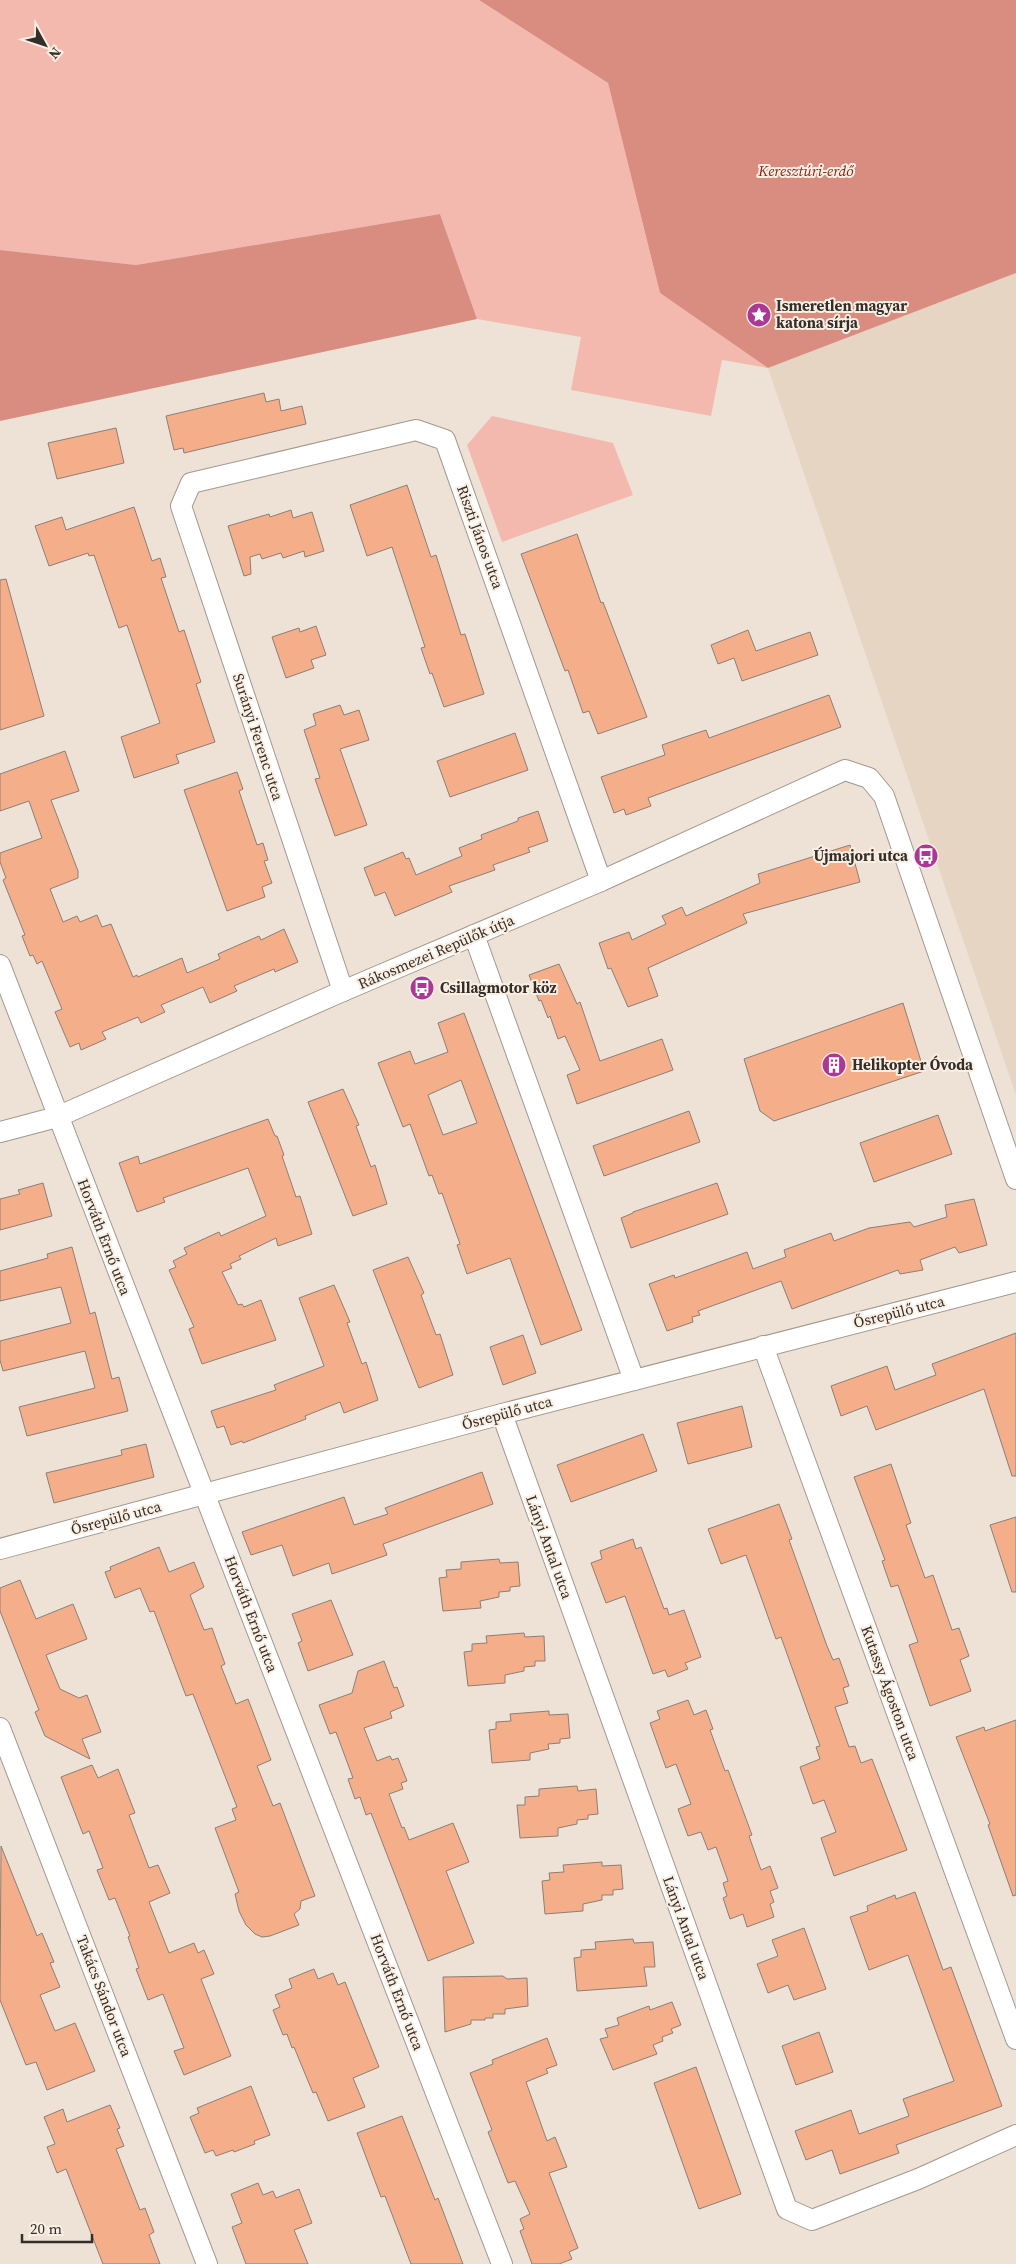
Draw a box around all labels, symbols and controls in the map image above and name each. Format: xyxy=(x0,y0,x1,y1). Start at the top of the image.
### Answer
north arrow xyxy=(20,20,70,70)
text: N xyxy=(44,43,66,64)
park label: Keresztúri-erdő xyxy=(757,160,854,181)
place label: Ismeretlen magyar katona sírja xyxy=(776,295,907,333)
place icon: Ismeretlen magyar katona sírja xyxy=(746,302,772,328)
street label: Riszti János utca xyxy=(452,482,509,592)
street label: Surányi Ferenc utca xyxy=(228,671,289,803)
bus stop icon: Újmajori utca xyxy=(913,843,939,869)
place label: Újmajori utca xyxy=(813,845,909,866)
street label: Rákosmezei Repülők útja xyxy=(354,909,517,994)
bus stop icon: Csillagmotor köz xyxy=(409,975,435,1001)
place label: Csillagmotor köz xyxy=(440,977,557,998)
building icon: Helikopter Óvoda xyxy=(821,1052,847,1078)
place label: Helikopter Óvoda xyxy=(852,1054,974,1075)
street label: Horváth Ernő utca xyxy=(73,1175,137,1299)
street label: Ősrepülő utca xyxy=(851,1290,947,1333)
street label: Ősrepülő utca xyxy=(459,1390,555,1435)
street label: Lányi Antal utca xyxy=(521,1492,578,1602)
street label: Ősrepülő utca xyxy=(68,1495,164,1540)
street label: Horváth Ernő utca xyxy=(220,1552,284,1676)
street label: Kutassy Ágoston utca xyxy=(856,1623,925,1763)
street label: Lányi Antal utca xyxy=(658,1873,715,1983)
street label: Horváth Ernő utca xyxy=(366,1930,430,2054)
street label: Takács Sándor utca xyxy=(72,1932,137,2060)
scale bar xyxy=(22,2212,92,2244)
text: 20 m xyxy=(30,2218,62,2239)

